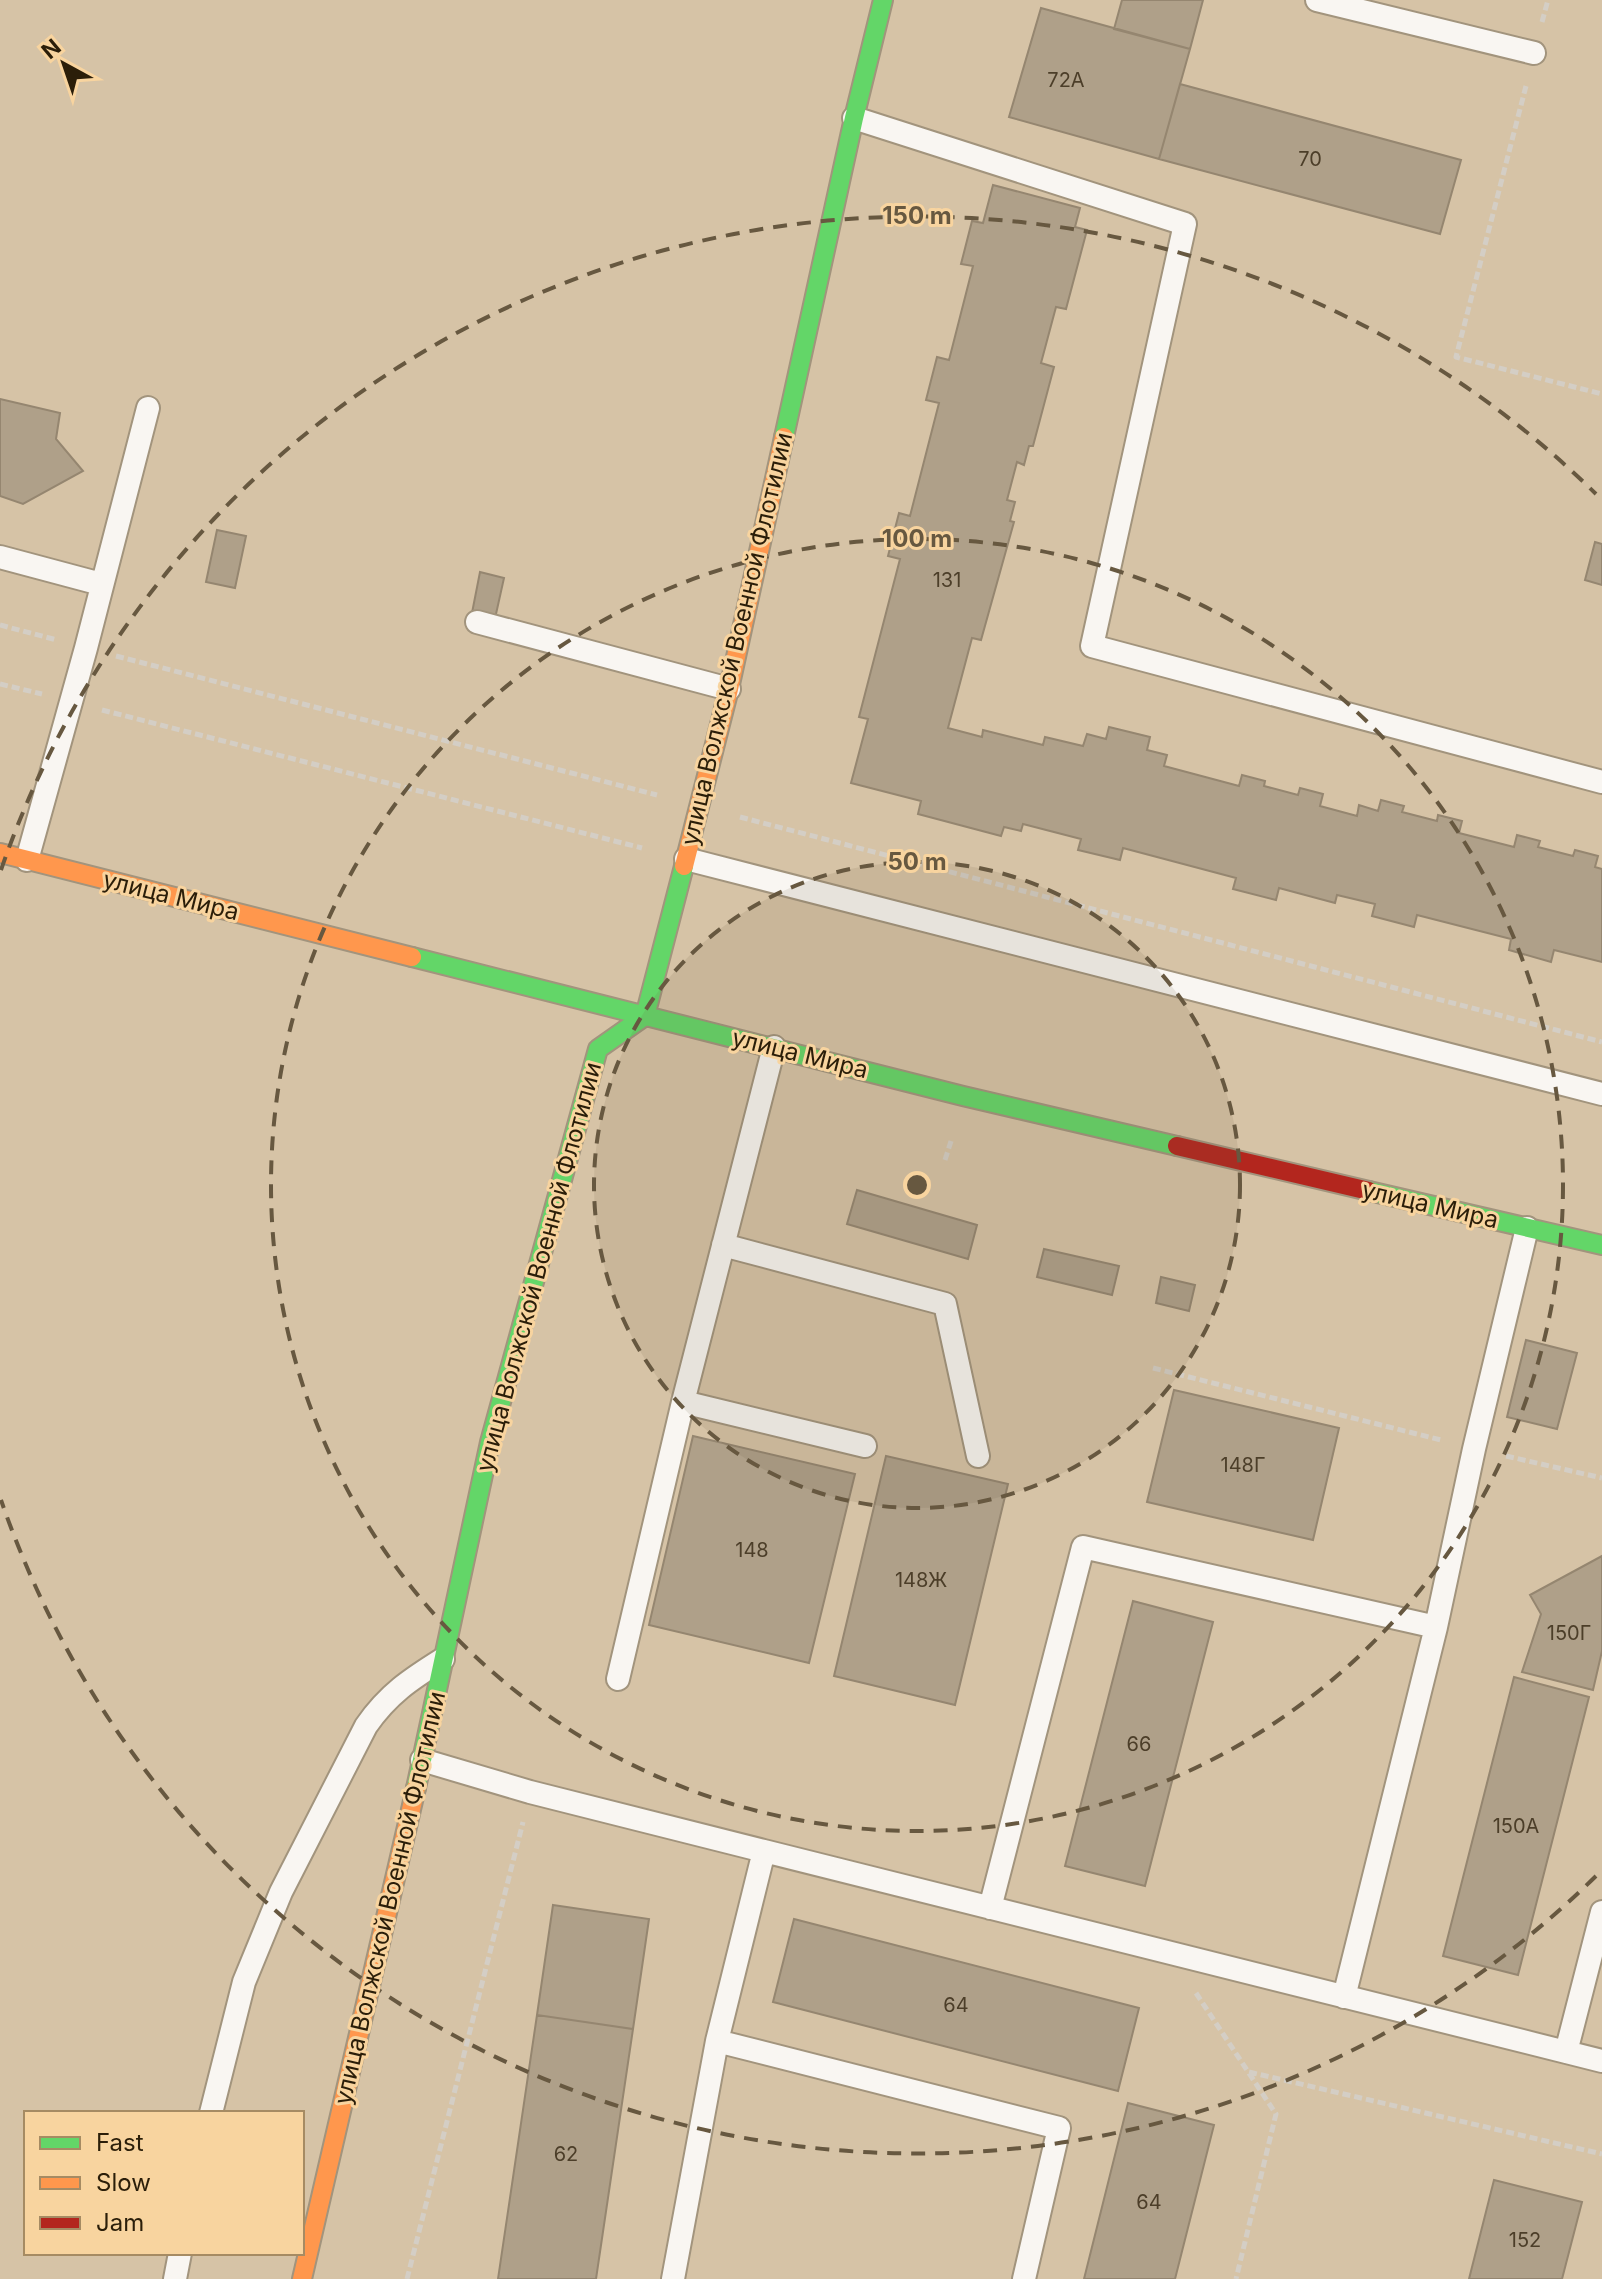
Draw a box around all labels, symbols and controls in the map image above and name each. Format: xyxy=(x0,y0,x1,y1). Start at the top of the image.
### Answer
north arrow xyxy=(24,24,104,104)
text: N xyxy=(36,33,66,64)
house number: 72А xyxy=(1047,68,1085,92)
house number: 70 xyxy=(1298,147,1322,171)
text: 150 m xyxy=(882,201,952,230)
street label: улица Волжской Военной Флотилии xyxy=(675,430,798,848)
text: 100 m xyxy=(882,524,952,553)
house number: 131 xyxy=(933,568,961,592)
text: 50 m xyxy=(887,847,947,876)
street label: улица Мира xyxy=(100,865,242,926)
street label: улица Мира xyxy=(729,1023,871,1084)
street label: улица Волжской Военной Флотилии xyxy=(470,1059,607,1475)
centre of rings xyxy=(903,1171,931,1199)
street label: улица Мира xyxy=(1359,1175,1501,1234)
house number: 148Г xyxy=(1221,1453,1266,1477)
house number: 148 xyxy=(735,1538,769,1562)
house number: 148Ж xyxy=(895,1568,947,1592)
house number: 150Г xyxy=(1547,1621,1591,1645)
street label: улица Волжской Военной Флотилии xyxy=(328,1689,451,2107)
house number: 66 xyxy=(1127,1732,1151,1756)
house number: 150А xyxy=(1493,1814,1540,1838)
house number: 64 xyxy=(943,1993,969,2017)
legend xyxy=(24,2111,304,2255)
text: Fast xyxy=(96,2128,144,2157)
house number: 62 xyxy=(554,2142,578,2166)
text: Slow xyxy=(96,2168,151,2197)
house number: 64 xyxy=(1136,2190,1162,2214)
text: Jam xyxy=(96,2208,144,2237)
house number: 152 xyxy=(1509,2228,1541,2252)

